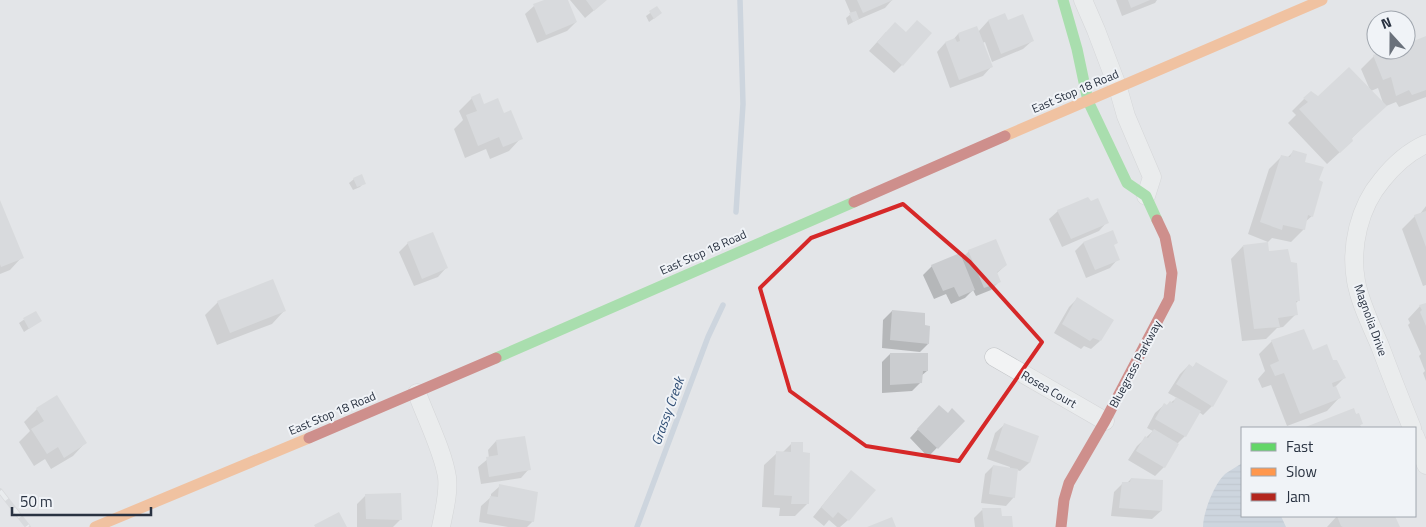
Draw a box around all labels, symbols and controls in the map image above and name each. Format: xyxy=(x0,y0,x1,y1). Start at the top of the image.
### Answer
north arrow xyxy=(1366,10,1416,60)
text: N xyxy=(1378,11,1394,34)
street label: East Stop 18 Road xyxy=(1028,64,1122,118)
street label: East Stop 18 Road xyxy=(657,224,749,280)
street label: Magnolia Drive xyxy=(1349,281,1393,359)
street label: Bluegrass Parkway xyxy=(1104,317,1166,411)
street label: Rosea Court xyxy=(1018,365,1081,413)
water label: Grassy Creek xyxy=(645,372,690,448)
street label: East Stop 18 Road xyxy=(285,386,379,440)
legend xyxy=(1241,427,1416,517)
text: Fast xyxy=(1286,435,1314,458)
text: Slow xyxy=(1286,460,1317,483)
scale bar xyxy=(12,484,151,516)
text: Jam xyxy=(1286,485,1310,508)
text: 50 m xyxy=(20,490,53,513)

